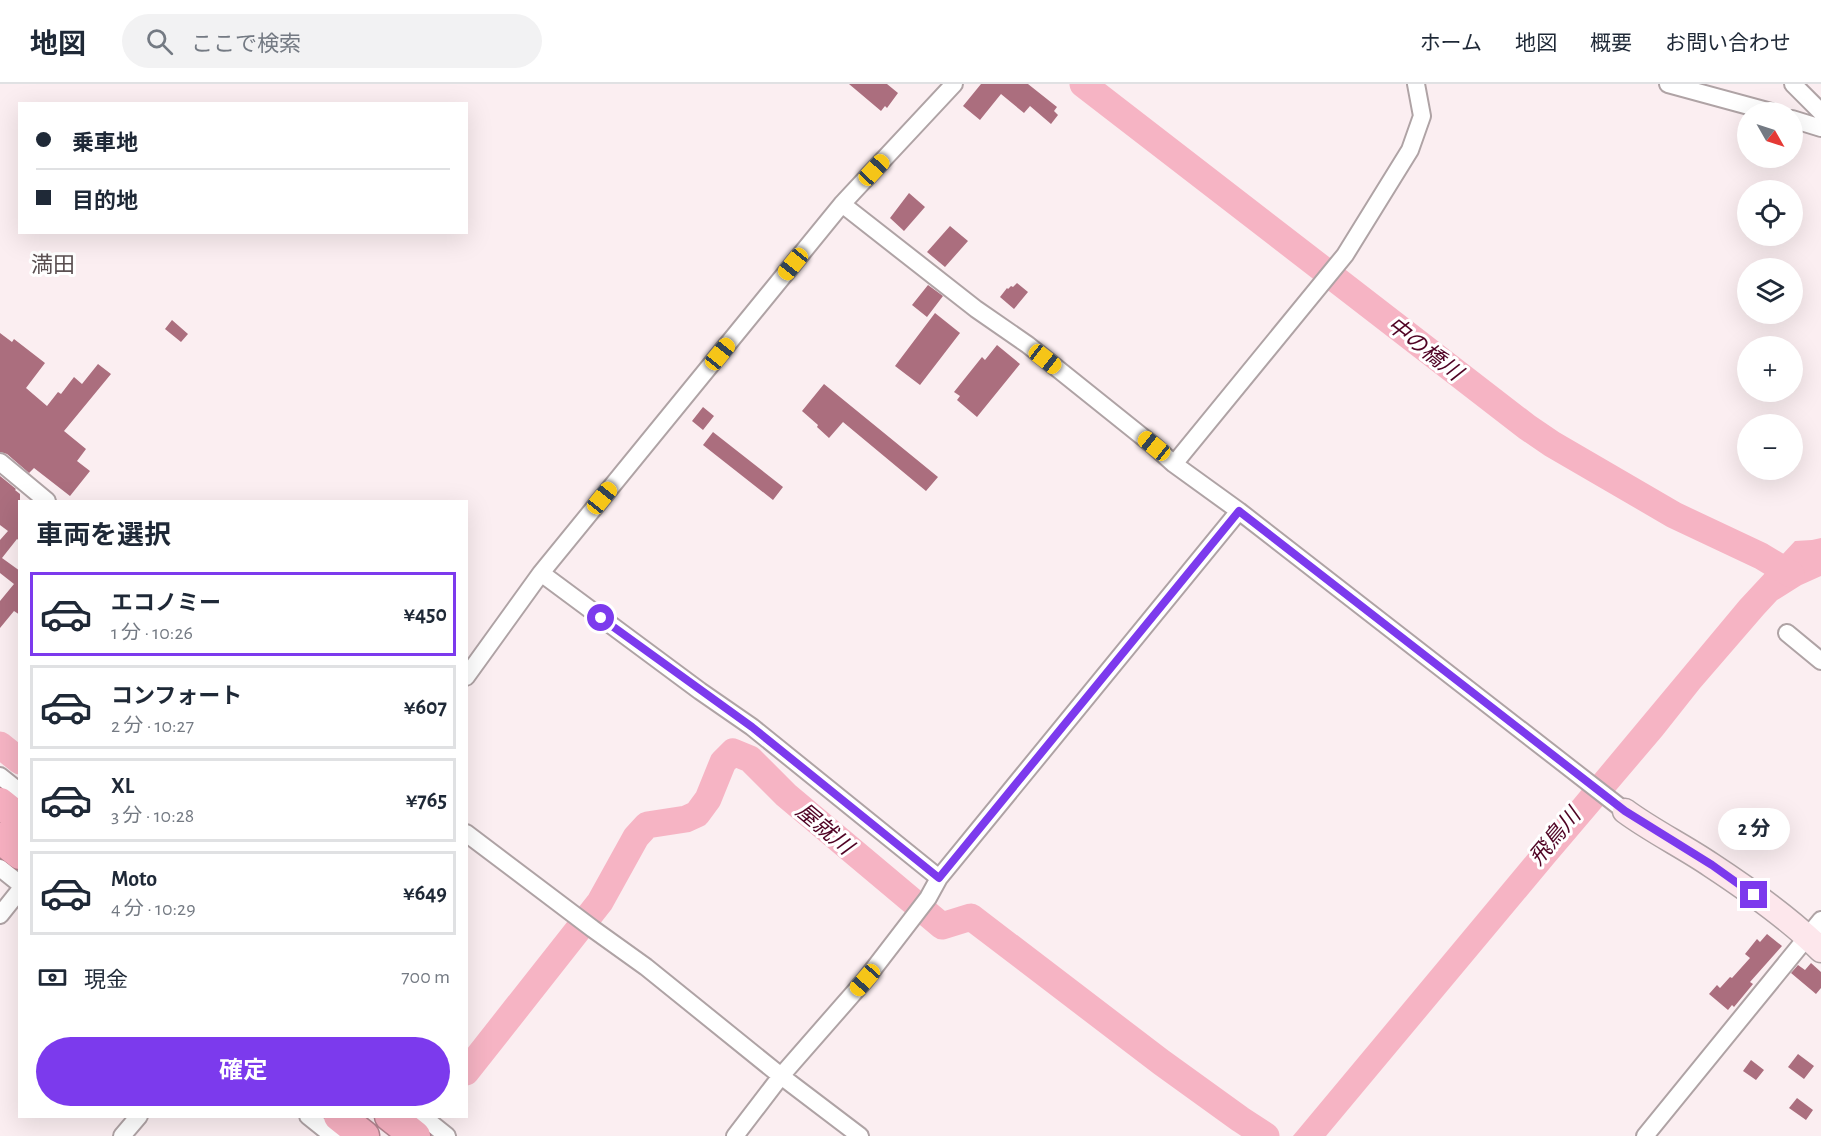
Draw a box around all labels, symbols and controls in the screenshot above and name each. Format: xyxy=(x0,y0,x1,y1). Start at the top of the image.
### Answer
search box xyxy=(122,14,542,68)
icon: search xyxy=(143,25,176,58)
text: 地図 xyxy=(30,31,86,59)
text: ここで検索 xyxy=(191,33,301,55)
text: ホーム xyxy=(1420,33,1482,54)
text: 地図 xyxy=(1515,33,1557,54)
text: 概要 xyxy=(1590,33,1632,54)
text: お問い合わせ xyxy=(1665,33,1791,54)
north arrow xyxy=(1737,102,1803,168)
map controls xyxy=(1737,102,1803,480)
text: 乗車地 xyxy=(72,132,138,154)
car xyxy=(855,151,893,189)
button: locate xyxy=(1737,180,1803,246)
text: 目的地 xyxy=(72,190,138,212)
car xyxy=(775,244,811,284)
district label: 満田 xyxy=(31,253,75,276)
button: layers xyxy=(1737,258,1803,324)
water label: 中の橋川 xyxy=(1383,312,1468,386)
car xyxy=(702,334,738,374)
button: + xyxy=(1737,336,1803,402)
car xyxy=(1025,341,1065,377)
button: − xyxy=(1737,414,1803,480)
car xyxy=(1134,428,1174,464)
car xyxy=(584,478,620,518)
text: 車両を選択 xyxy=(36,522,171,549)
icon: car xyxy=(39,587,93,641)
text: エコノミー xyxy=(111,592,221,614)
text: ¥450 xyxy=(403,603,447,625)
route start xyxy=(587,604,614,631)
text: 1 分 · 10:26 xyxy=(111,623,193,643)
icon: car xyxy=(39,680,93,734)
text: コンフォート xyxy=(111,685,242,707)
text: ¥607 xyxy=(404,696,447,718)
text: 2 分 · 10:27 xyxy=(111,716,194,736)
icon: car xyxy=(39,773,93,827)
text: XL xyxy=(111,775,134,797)
text: ¥765 xyxy=(406,789,447,811)
water label: 屋就川 xyxy=(792,798,859,860)
water label: 飛鳥川 xyxy=(1524,802,1586,869)
text: 3 分 · 10:28 xyxy=(111,806,194,826)
callout: 2 分 xyxy=(1718,808,1790,850)
text: 2 分 xyxy=(1738,819,1770,839)
icon: car xyxy=(39,866,93,920)
text: Moto xyxy=(111,868,157,890)
route end xyxy=(1740,881,1767,908)
text: ¥649 xyxy=(403,882,447,904)
text: 4 分 · 10:29 xyxy=(111,899,196,919)
icon: cash xyxy=(36,961,69,994)
car xyxy=(846,961,884,999)
text: 700 m xyxy=(401,967,450,987)
text: 現金 xyxy=(84,969,128,991)
button: 確定 xyxy=(36,1037,450,1106)

